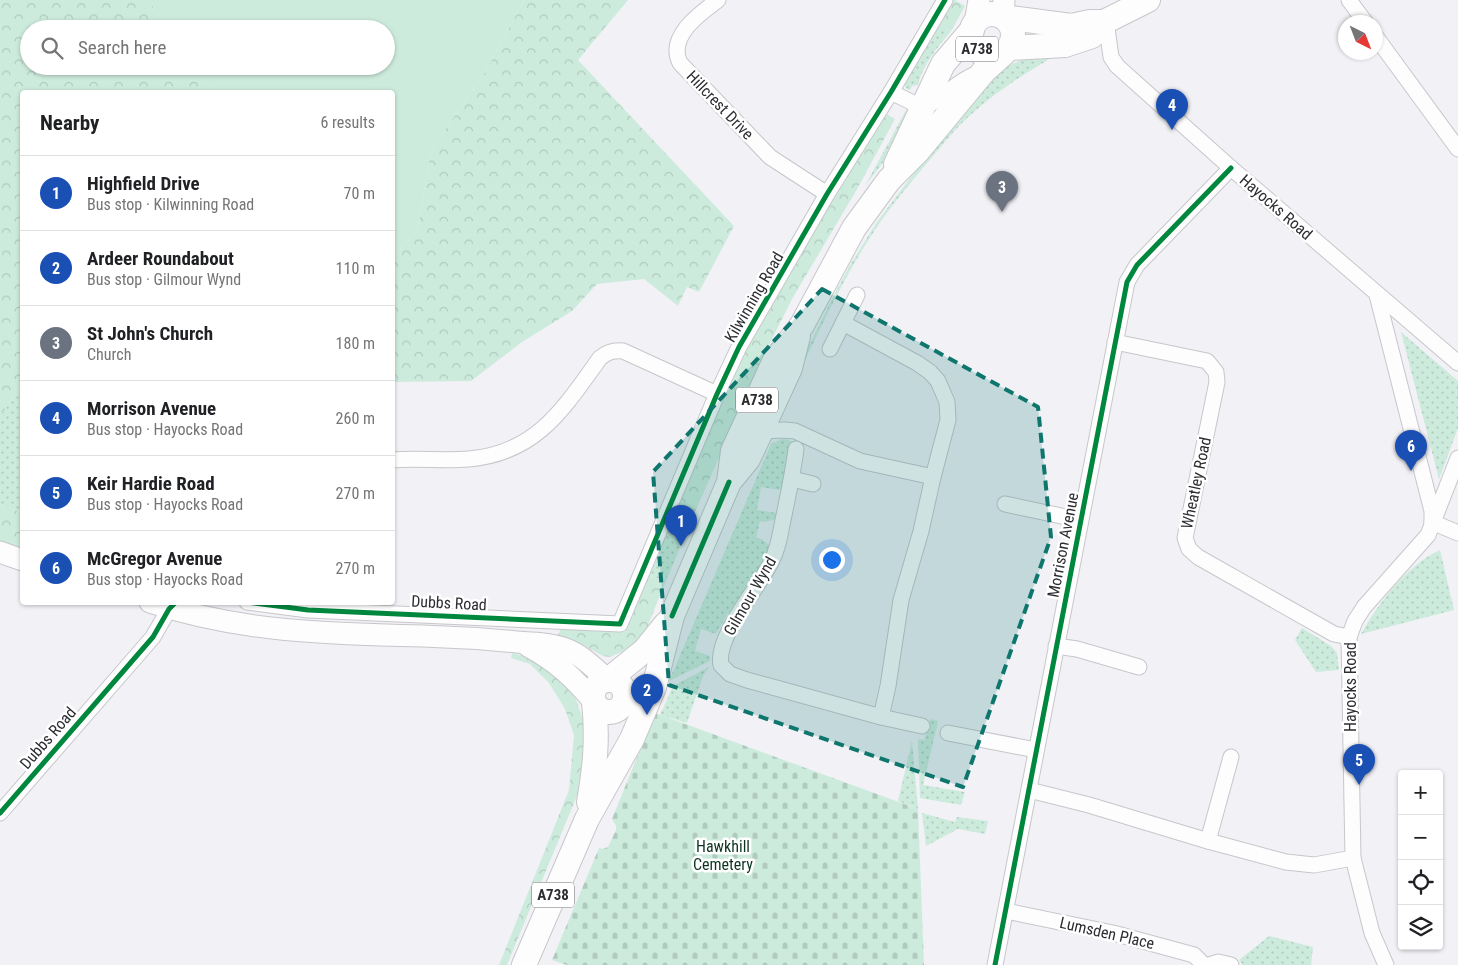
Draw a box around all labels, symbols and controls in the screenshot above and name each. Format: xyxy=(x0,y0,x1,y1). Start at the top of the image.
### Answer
north arrow xyxy=(1338,15,1383,60)
search box xyxy=(20,20,395,75)
icon: search xyxy=(38,34,66,62)
text: Search here xyxy=(78,36,166,59)
road number: A738 xyxy=(956,36,998,62)
street label: Hillcrest Drive xyxy=(683,67,757,143)
pin: 4 xyxy=(1156,89,1188,130)
text: Nearby xyxy=(40,111,99,135)
text: 6 results xyxy=(320,113,375,132)
street label: Hayocks Road xyxy=(1236,170,1316,244)
pin: 3 xyxy=(986,171,1018,212)
text: Highfield Drive xyxy=(87,172,200,195)
text: 1 xyxy=(52,184,60,203)
text: 70 m xyxy=(343,184,375,203)
text: Bus stop · Kilwinning Road xyxy=(87,195,254,214)
text: Ardeer Roundabout xyxy=(87,247,234,270)
street label: Kilwinning Road xyxy=(721,249,787,345)
text: 2 xyxy=(52,259,60,278)
text: 110 m xyxy=(336,259,375,278)
text: Bus stop · Gilmour Wynd xyxy=(87,270,241,289)
text: St John's Church xyxy=(87,322,213,345)
text: 3 xyxy=(52,334,60,353)
text: 180 m xyxy=(336,334,375,353)
text: Church xyxy=(87,345,131,364)
road number: A738 xyxy=(736,388,778,412)
text: Morrison Avenue xyxy=(87,397,216,420)
text: 4 xyxy=(52,409,60,428)
text: 260 m xyxy=(336,409,375,428)
text: Bus stop · Hayocks Road xyxy=(87,420,243,439)
pin: 6 xyxy=(1395,430,1427,471)
street label: Wheatley Road xyxy=(1177,435,1215,531)
text: Keir Hardie Road xyxy=(87,472,215,495)
text: 5 xyxy=(52,484,60,503)
text: 270 m xyxy=(336,484,375,503)
street label: Morrison Avenue xyxy=(1044,491,1082,599)
text: Bus stop · Hayocks Road xyxy=(87,495,243,514)
pin: 1 xyxy=(665,505,697,546)
text: McGregor Avenue xyxy=(87,547,222,570)
your location xyxy=(819,547,845,573)
street label: Gilmour Wynd xyxy=(720,553,780,639)
text: 6 xyxy=(52,559,60,578)
text: 270 m xyxy=(336,559,375,578)
text: Bus stop · Hayocks Road xyxy=(87,570,243,589)
street label: Dubbs Road xyxy=(411,592,487,614)
street label: Hayocks Road xyxy=(1341,642,1360,732)
pin: 2 xyxy=(631,674,663,715)
street label: Dubbs Road xyxy=(16,703,80,773)
pin: 5 xyxy=(1343,744,1375,785)
map controls xyxy=(1398,770,1443,950)
button: + xyxy=(1398,770,1443,815)
button: − xyxy=(1398,815,1443,860)
park label: Hawkhill Cemetery xyxy=(693,837,753,874)
button: locate xyxy=(1398,860,1443,905)
road number: A738 xyxy=(532,882,574,908)
button: layers xyxy=(1398,905,1443,950)
street label: Lumsden Place xyxy=(1058,913,1156,953)

